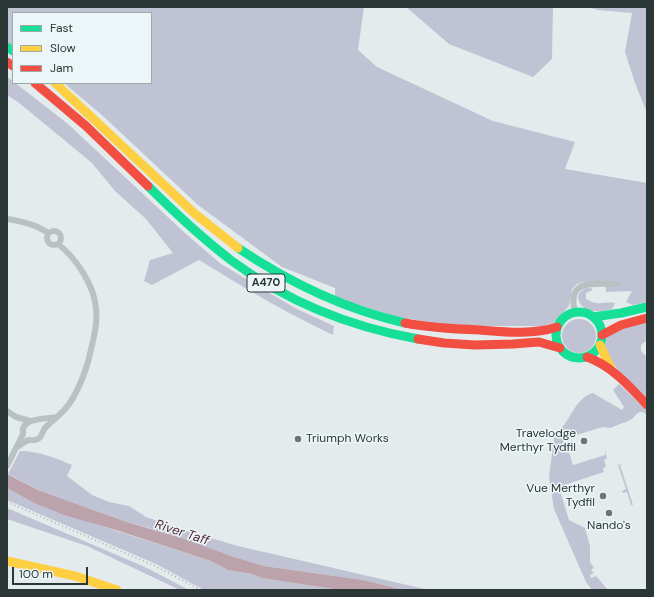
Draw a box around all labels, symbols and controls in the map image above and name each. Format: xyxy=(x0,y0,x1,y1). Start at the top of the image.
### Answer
legend xyxy=(12,12,152,84)
text: Fast xyxy=(50,20,73,36)
text: Slow xyxy=(50,40,76,56)
text: Jam xyxy=(50,60,73,76)
road number: A470 xyxy=(247,274,285,292)
place label: Travelodge Merthyr Tydfil xyxy=(500,427,576,455)
place label: Triumph Works xyxy=(306,432,389,446)
marker: Triumph Works xyxy=(293,434,303,444)
marker: Travelodge Merthyr Tydfil xyxy=(579,436,589,446)
place label: Vue Merthyr Tydfil xyxy=(526,482,595,510)
marker: Vue Merthyr Tydfil xyxy=(598,491,608,501)
marker: Nando's xyxy=(604,508,614,518)
water label: River Taff xyxy=(153,517,211,549)
place label: Nando's xyxy=(587,519,631,533)
scale bar xyxy=(14,559,90,585)
text: 100 m xyxy=(19,566,53,582)

